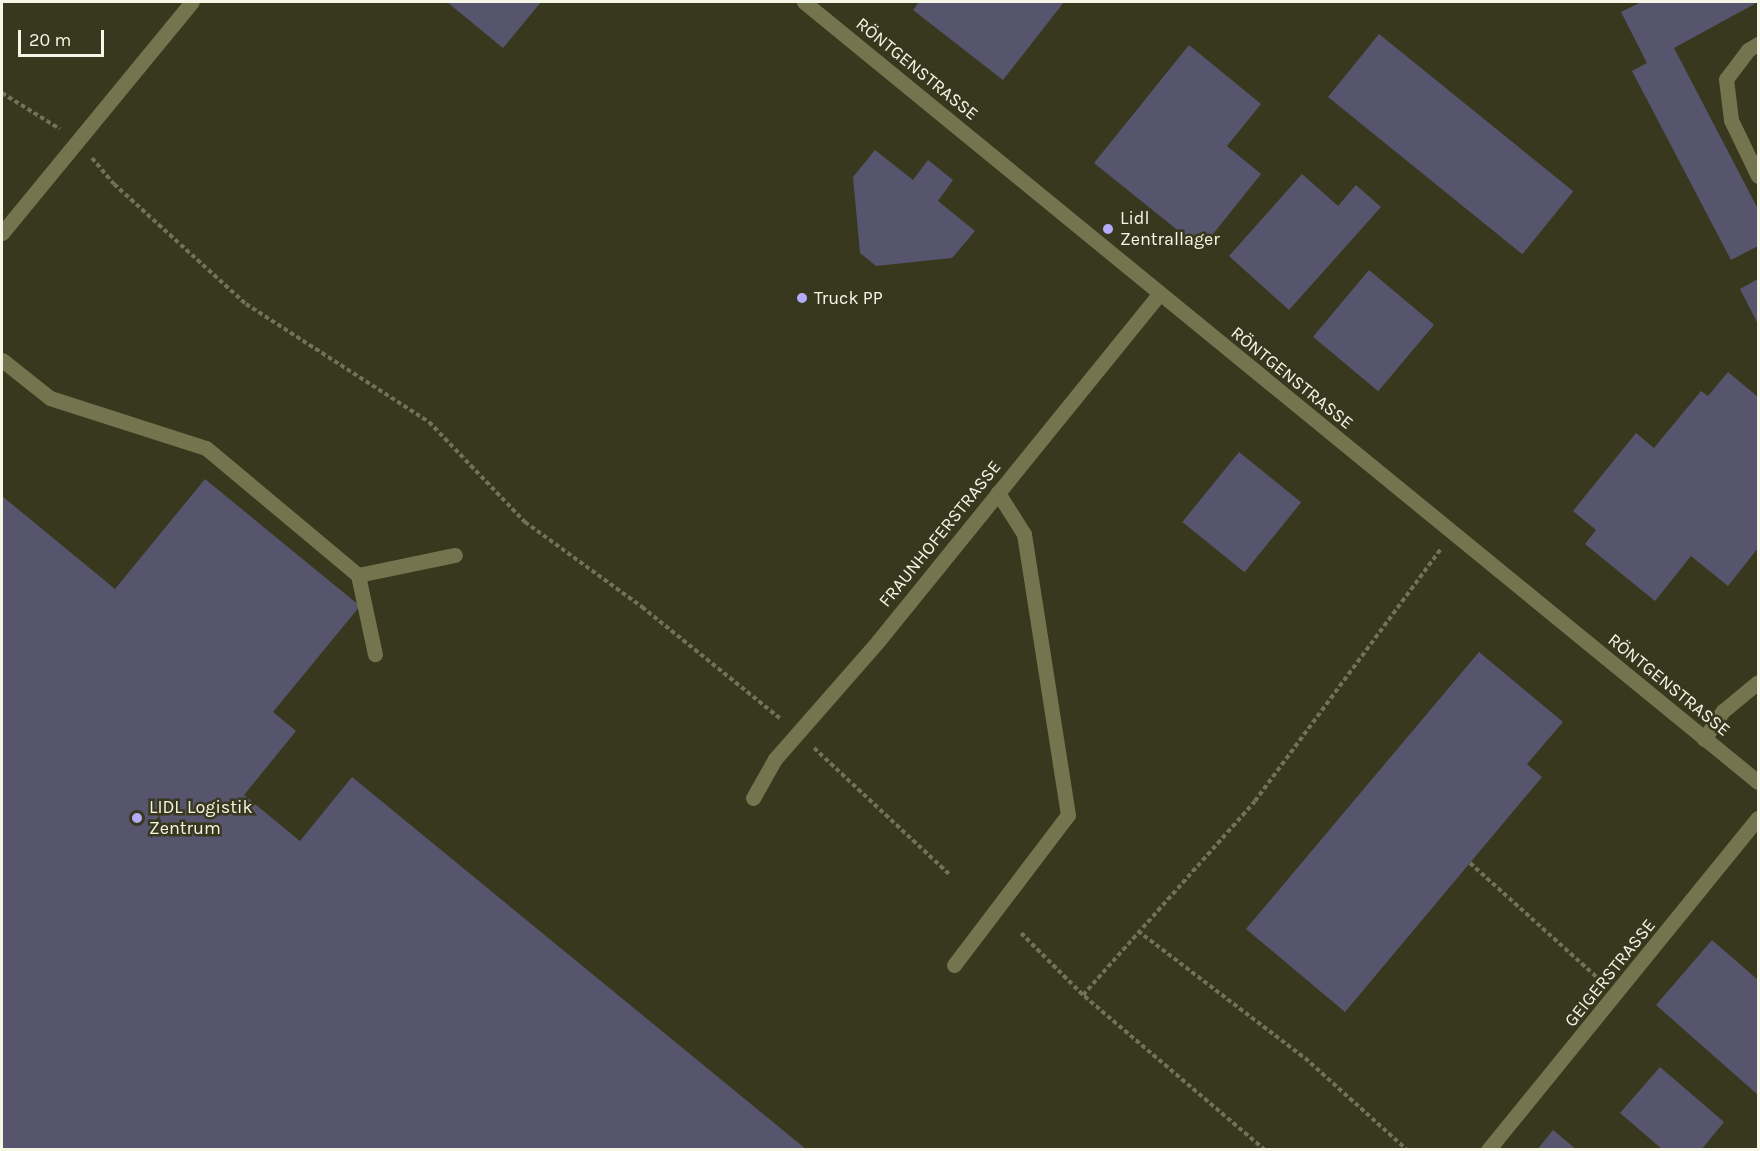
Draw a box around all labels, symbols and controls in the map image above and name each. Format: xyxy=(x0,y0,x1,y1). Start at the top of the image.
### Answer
street label: RÖNTGENSTRASSE xyxy=(851,13,983,125)
scale bar xyxy=(21,18,106,56)
text: 20 m xyxy=(29,29,71,51)
place label: Lidl Zentrallager xyxy=(1120,208,1220,250)
marker: Lidl Zentrallager xyxy=(1101,222,1115,236)
place label: Truck PP xyxy=(814,287,883,309)
marker: Truck PP xyxy=(795,291,809,305)
street label: RÖNTGENSTRASSE xyxy=(1226,322,1358,434)
street label: FRAUNHOFERSTRASSE xyxy=(874,456,1006,612)
street label: RÖNTGENSTRASSE xyxy=(1603,629,1735,741)
place label: LIDL Logistik Zentrum xyxy=(149,797,253,840)
marker: LIDL Logistik Zentrum xyxy=(130,811,144,825)
street label: GEIGERSTRASSE xyxy=(1560,915,1660,1031)

